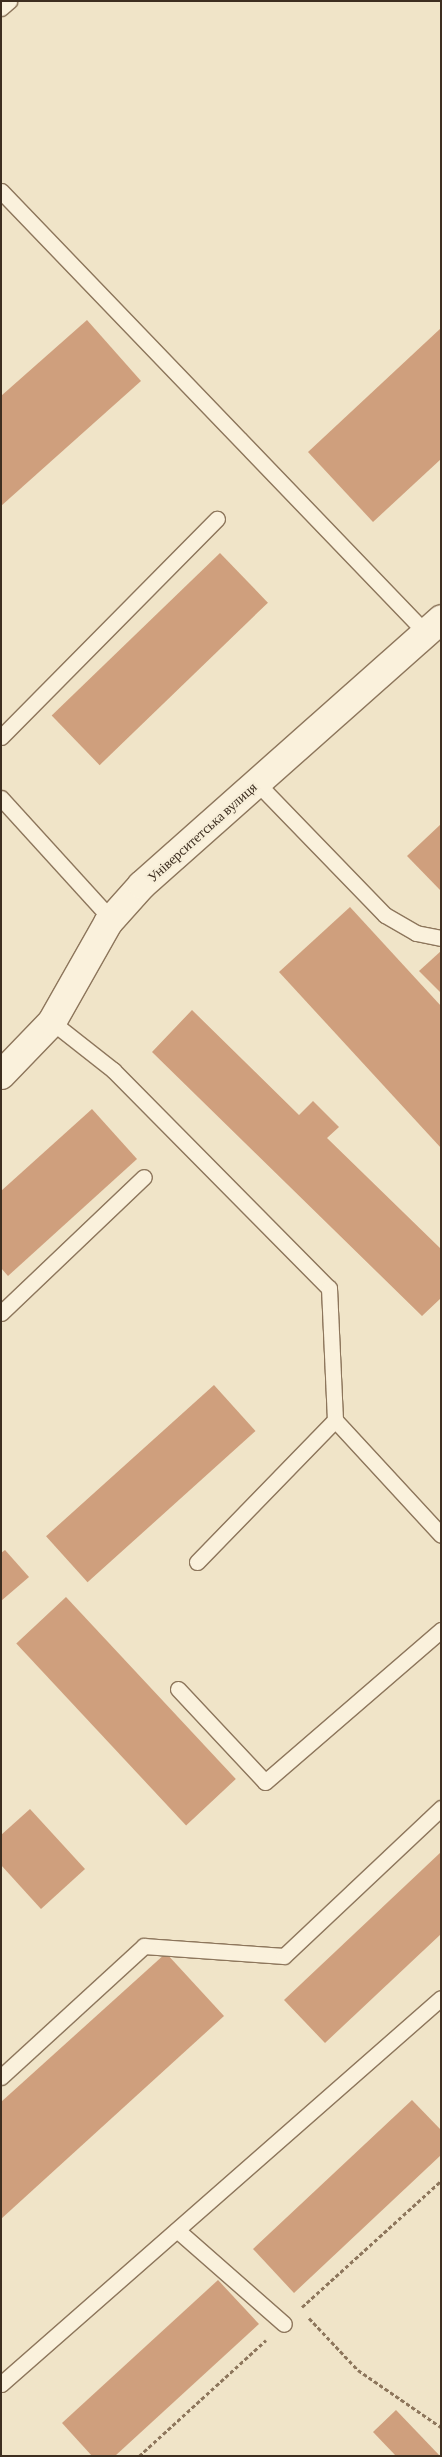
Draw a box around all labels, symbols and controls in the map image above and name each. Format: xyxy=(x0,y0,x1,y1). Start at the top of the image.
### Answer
street label: Університетська вулиця xyxy=(144,779,260,885)

